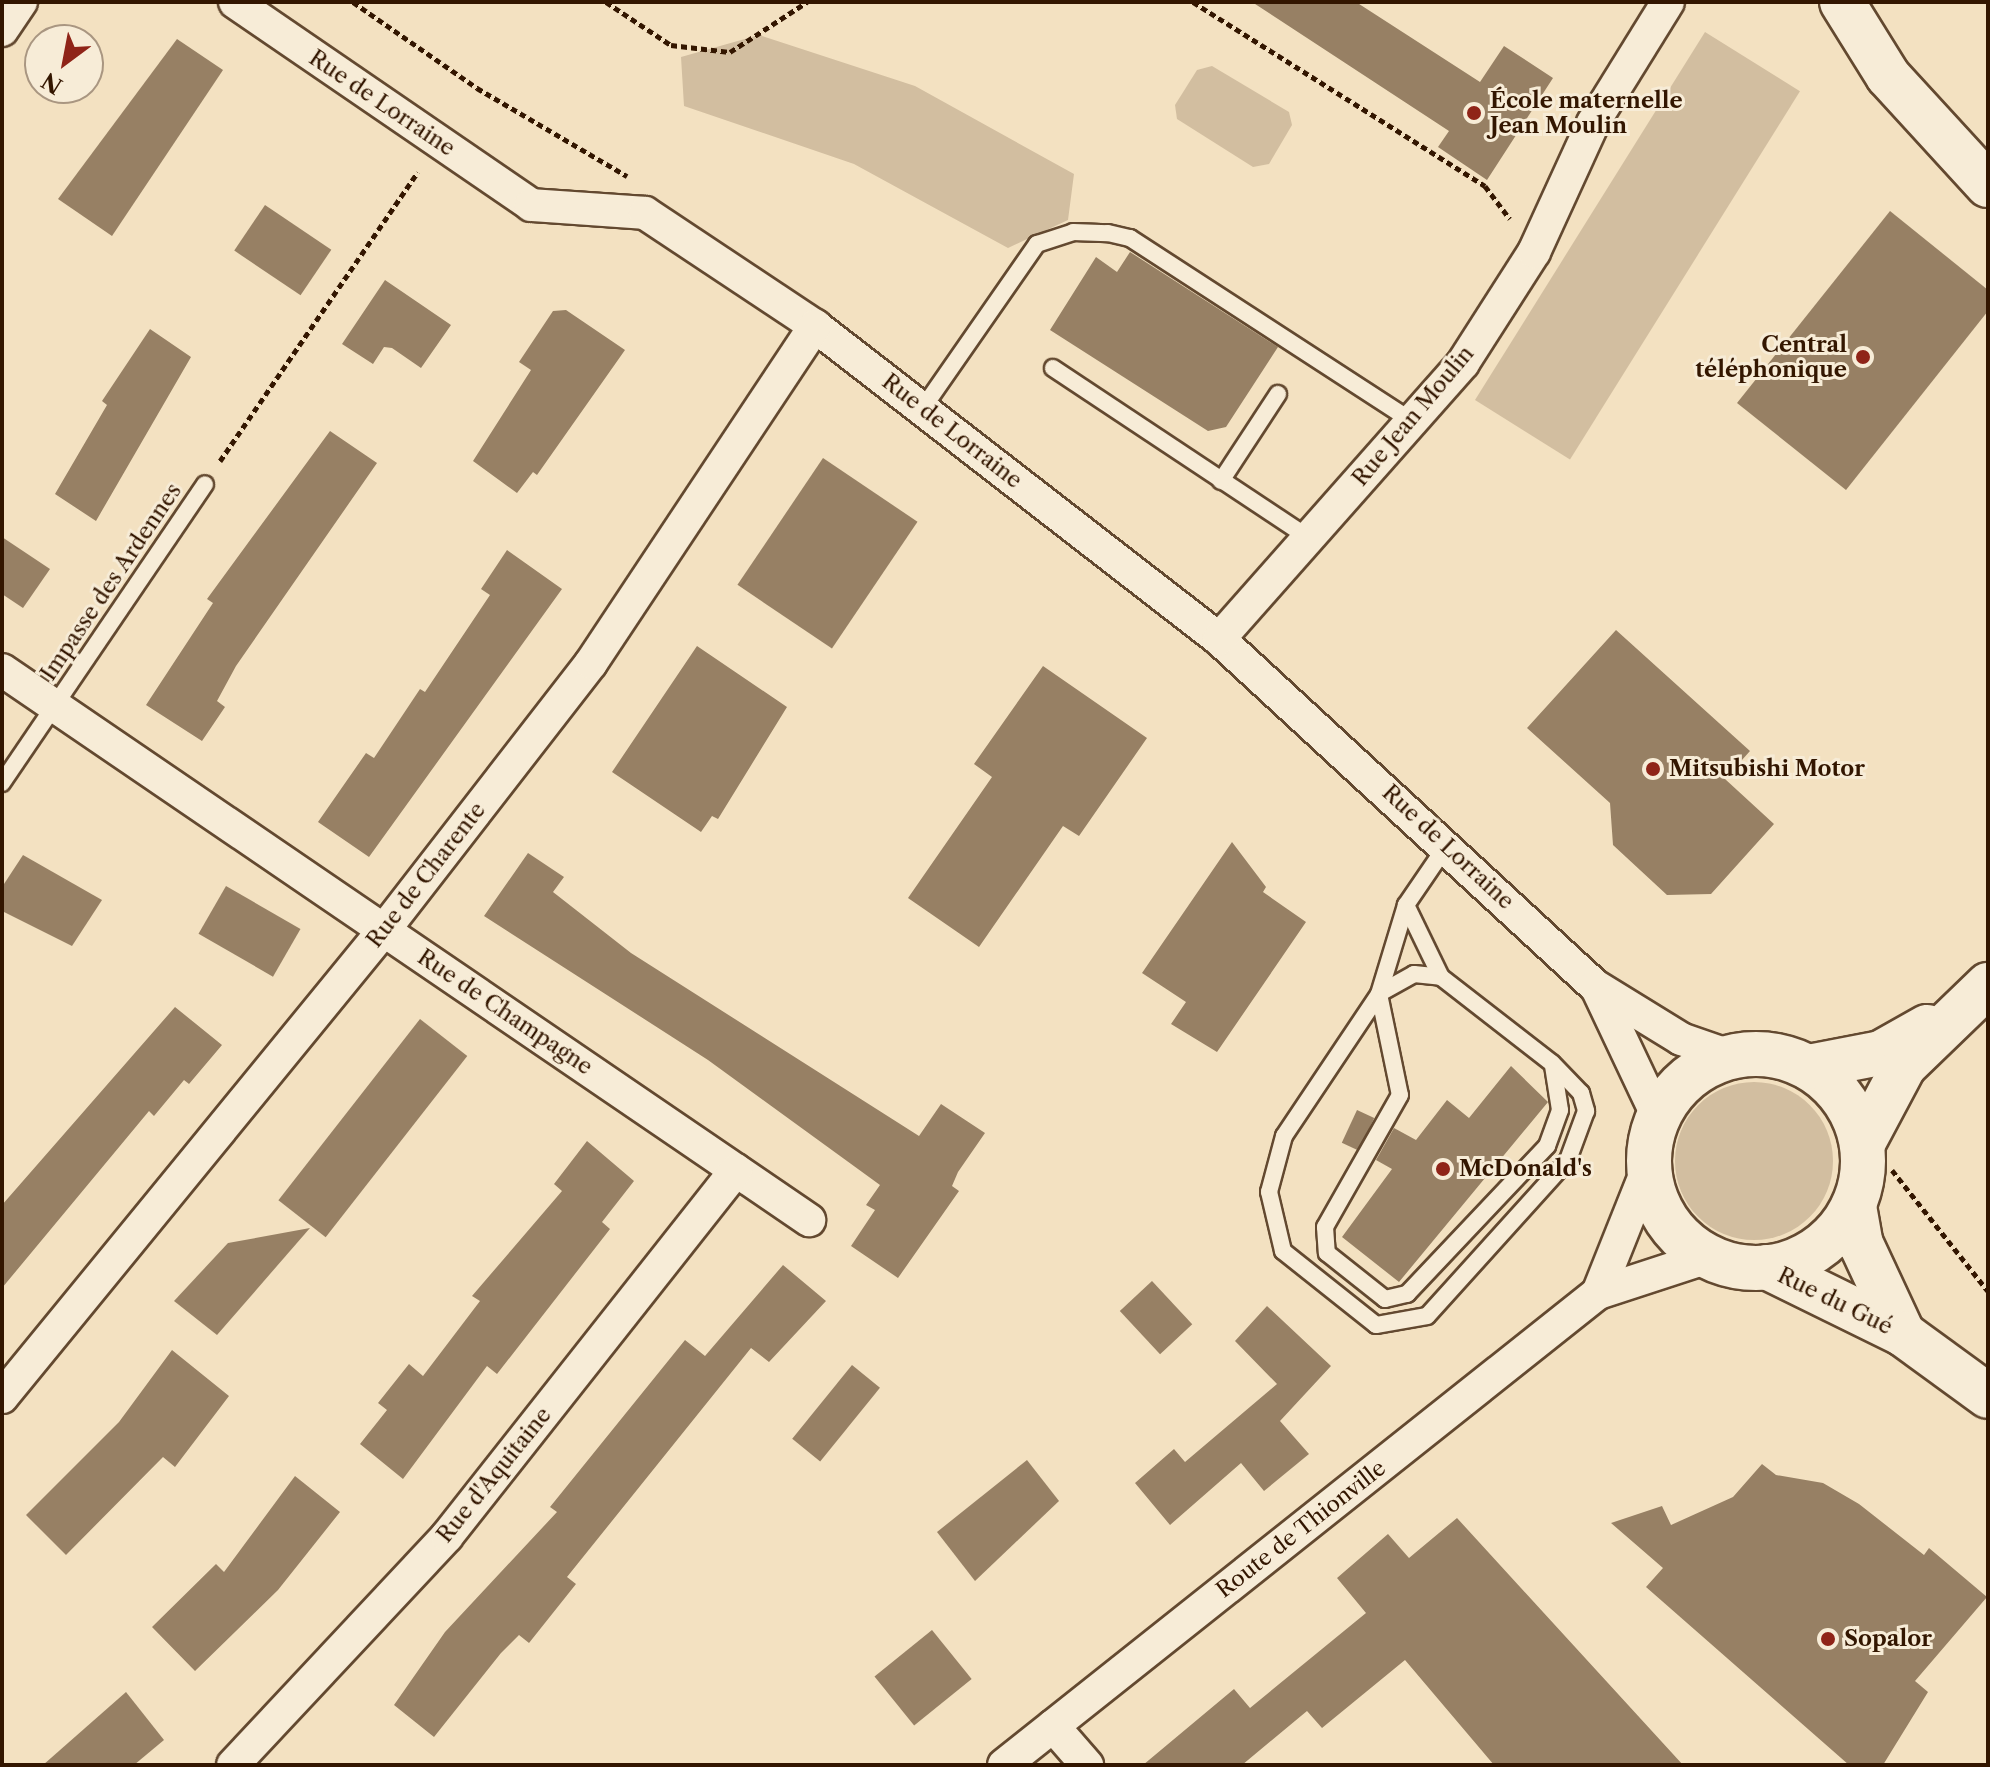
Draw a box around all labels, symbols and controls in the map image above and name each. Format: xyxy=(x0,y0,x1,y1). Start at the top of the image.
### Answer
north arrow xyxy=(24,24,104,104)
street label: Rue de Lorraine xyxy=(304,44,460,162)
text: N xyxy=(37,67,67,100)
place label: École maternelle Jean Moulin xyxy=(1490,87,1683,138)
marker: École maternelle Jean Moulin xyxy=(1465,104,1483,122)
place label: Central téléphonique xyxy=(1695,331,1847,382)
street label: Rue Jean Moulin xyxy=(1347,341,1479,491)
marker: Central téléphonique xyxy=(1854,348,1872,366)
street label: Rue de Lorraine xyxy=(877,368,1027,494)
street label: Impasse des Ardennes xyxy=(35,478,187,686)
place label: Mitsubishi Motor xyxy=(1669,756,1865,782)
marker: Mitsubishi Motor xyxy=(1644,760,1662,778)
street label: Rue de Lorraine xyxy=(1377,779,1519,915)
street label: Rue de Charente xyxy=(361,797,491,953)
street label: Rue de Champagne xyxy=(413,944,597,1080)
place label: McDonald's xyxy=(1459,1156,1592,1182)
marker: McDonald's xyxy=(1434,1160,1452,1178)
street label: Rue du Gué xyxy=(1773,1262,1897,1340)
street label: Rue d'Aquitaine xyxy=(431,1402,557,1548)
street label: Route de Thionville xyxy=(1211,1455,1391,1603)
place label: Sopalor xyxy=(1844,1626,1932,1652)
marker: Sopalor xyxy=(1819,1630,1837,1648)

